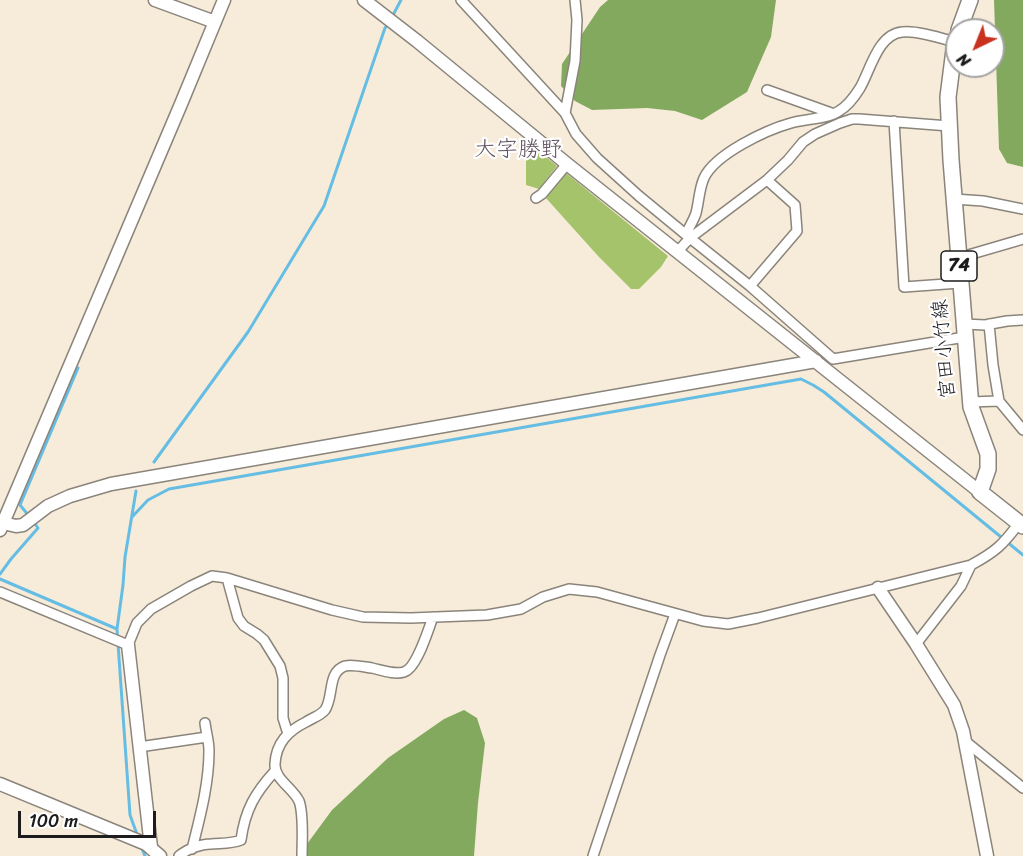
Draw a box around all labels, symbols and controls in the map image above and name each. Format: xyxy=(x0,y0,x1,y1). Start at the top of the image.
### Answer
north arrow xyxy=(945,18,1005,78)
text: N xyxy=(950,46,978,74)
district label: 大字勝野 xyxy=(474,137,562,163)
road number: 74 xyxy=(941,251,977,281)
street label: 宮田小竹線 xyxy=(929,298,961,400)
scale bar xyxy=(21,799,159,837)
text: 100 m xyxy=(29,805,78,837)

